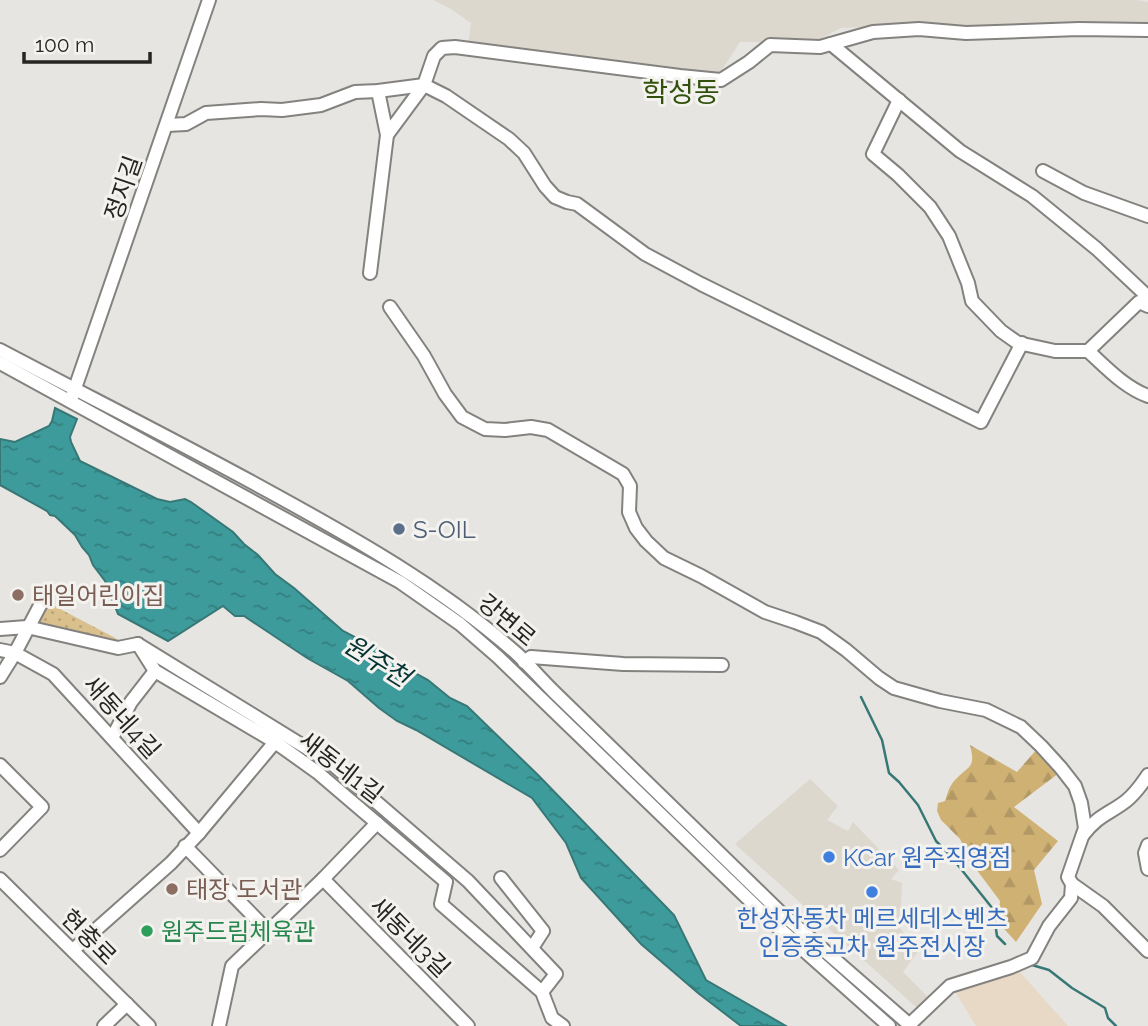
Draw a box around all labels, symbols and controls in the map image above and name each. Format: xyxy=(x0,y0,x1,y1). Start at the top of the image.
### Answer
scale bar xyxy=(24,21,150,65)
text: 100 m xyxy=(35,32,94,57)
district label: 학성동 xyxy=(642,76,720,109)
street label: 정지길 xyxy=(99,152,147,224)
place label: S-OIL xyxy=(413,515,476,544)
marker: S-OIL xyxy=(391,521,407,537)
place label: 태일어린이집 xyxy=(32,581,164,610)
marker: 태일어린이집 xyxy=(10,587,26,603)
street label: 강변로 xyxy=(472,588,542,652)
water label: 원주천 xyxy=(339,629,418,694)
street label: 새동네4길 xyxy=(77,670,167,764)
street label: 새동네1길 xyxy=(293,725,389,809)
place label: KCar 원주직영점 xyxy=(843,843,1011,872)
marker: KCar 원주직영점 xyxy=(821,849,837,865)
place label: 태장 도서관 xyxy=(186,875,303,904)
marker: 태장 도서관 xyxy=(164,881,180,897)
marker: 한성자동차 메르세데스벤츠 인증중고차 원주전시장 xyxy=(864,884,880,900)
street label: 새동네3길 xyxy=(364,891,456,983)
street label: 현충로 xyxy=(55,903,123,971)
place label: 한성자동차 메르세데스벤츠 인증중고차 원주전시장 xyxy=(736,904,1008,961)
place label: 원주드림체육관 xyxy=(161,917,316,946)
marker: 원주드림체육관 xyxy=(139,923,155,939)

